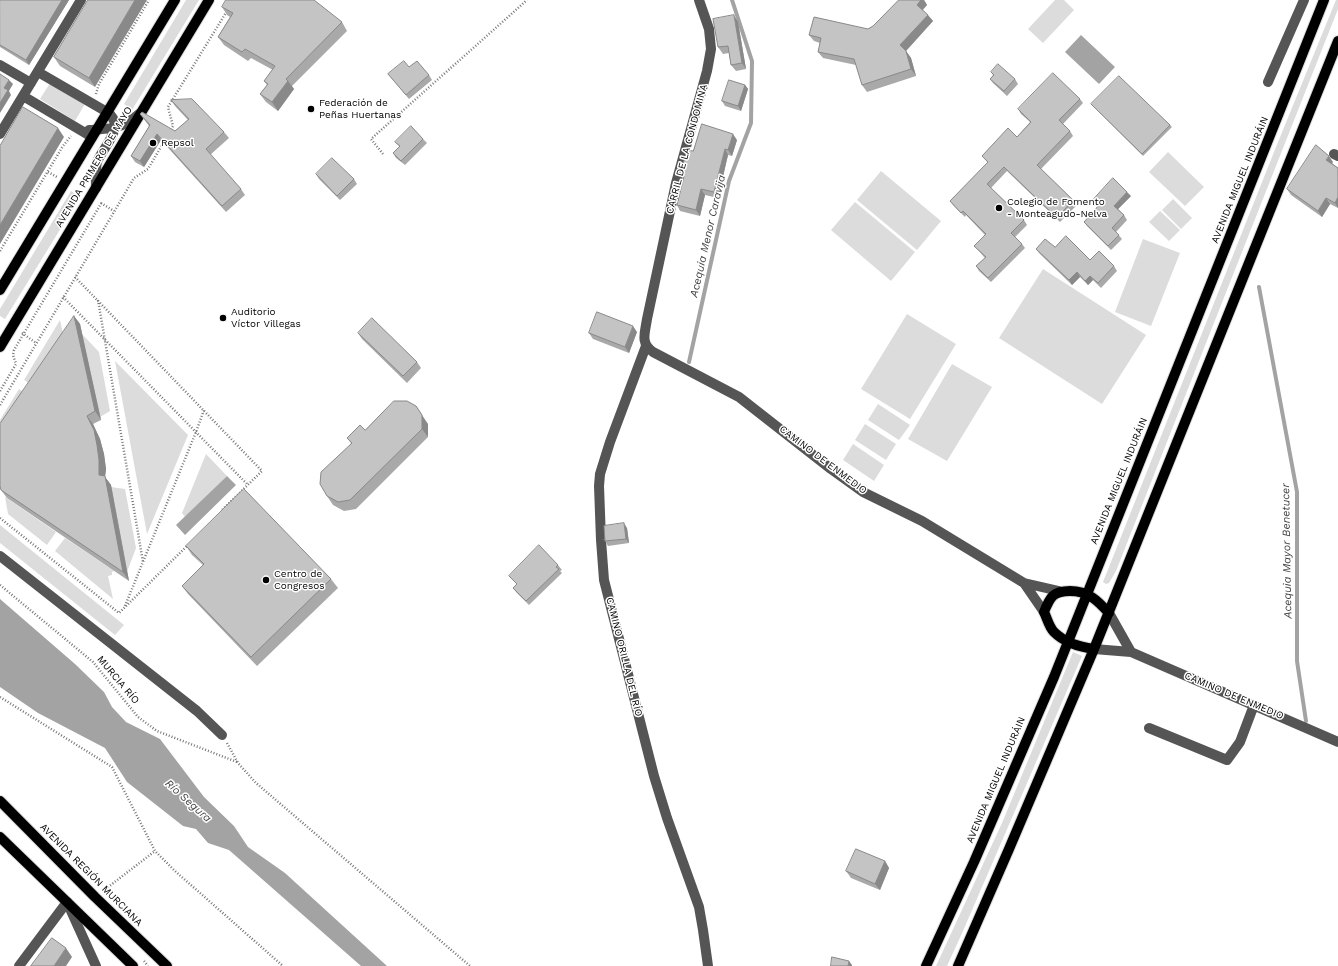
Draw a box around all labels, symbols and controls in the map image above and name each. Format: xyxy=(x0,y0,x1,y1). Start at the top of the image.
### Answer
street label: CARRIL DE LA CONDOMINA xyxy=(664,83,710,215)
place label: Federación de Peñas Huertanas xyxy=(319,97,401,120)
street label: AVENIDA PRIMERO DE MAYO xyxy=(53,104,135,230)
marker: Federación de Peñas Huertanas xyxy=(306,104,316,114)
street label: AVENIDA MIGUEL INDURÁIN xyxy=(1209,115,1271,245)
place label: Repsol xyxy=(161,137,194,149)
marker: Repsol xyxy=(148,138,158,148)
water label: Acequia Menor Caravija xyxy=(688,174,728,298)
place label: Colegio de Fomento - Monteagudo-Nelva xyxy=(1007,196,1107,220)
marker: Colegio de Fomento - Monteagudo-Nelva xyxy=(994,203,1004,213)
place label: Auditorio Víctor Villegas xyxy=(231,306,301,330)
marker: Auditorio Víctor Villegas xyxy=(218,313,228,323)
street label: AVENIDA MIGUEL INDURÁIN xyxy=(1088,416,1150,546)
street label: CAMINO DE ENMEDIO xyxy=(777,423,869,497)
water label: Acequia Mayor Benetucer xyxy=(1279,483,1295,619)
place label: Centro de Congresos xyxy=(274,568,325,592)
marker: Centro de Congresos xyxy=(261,575,271,585)
street label: CAMINO ORILLA DEL RÍO xyxy=(603,596,645,718)
street label: MURCIA RÍO xyxy=(94,653,142,707)
street label: CAMINO DE ENMEDIO xyxy=(1183,670,1285,722)
street label: AVENIDA MIGUEL INDURÁIN xyxy=(964,715,1028,845)
water label: Río Segura xyxy=(162,777,214,825)
street label: AVENIDA REGIÓN MURCIANA xyxy=(37,821,145,929)

